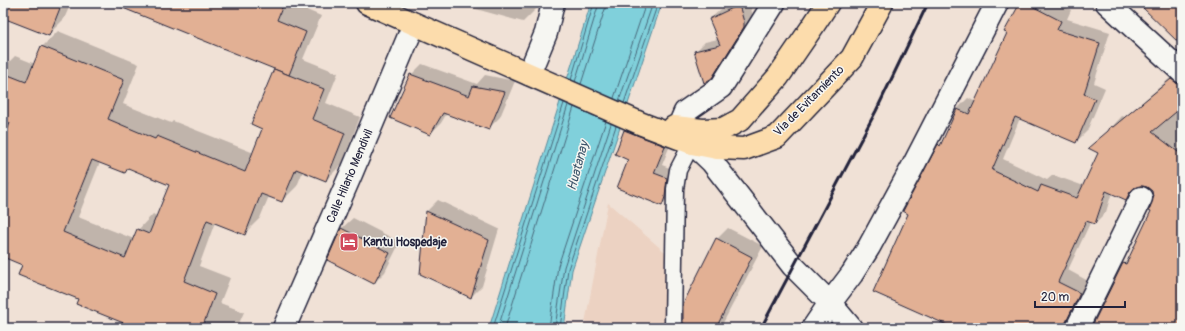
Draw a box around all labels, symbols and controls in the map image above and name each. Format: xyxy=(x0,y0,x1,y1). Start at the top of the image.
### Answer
street label: Vía de Evitamiento xyxy=(771,62,848,139)
street label: Calle Hilario Mendivil xyxy=(323,127,377,225)
water label: Huatanay xyxy=(564,138,593,192)
hotel icon: Kantu Hospedaje xyxy=(338,231,360,253)
place label: Kantu Hospedaje xyxy=(363,235,448,250)
scale bar xyxy=(1035,283,1125,309)
text: 20 m xyxy=(1041,290,1070,305)

